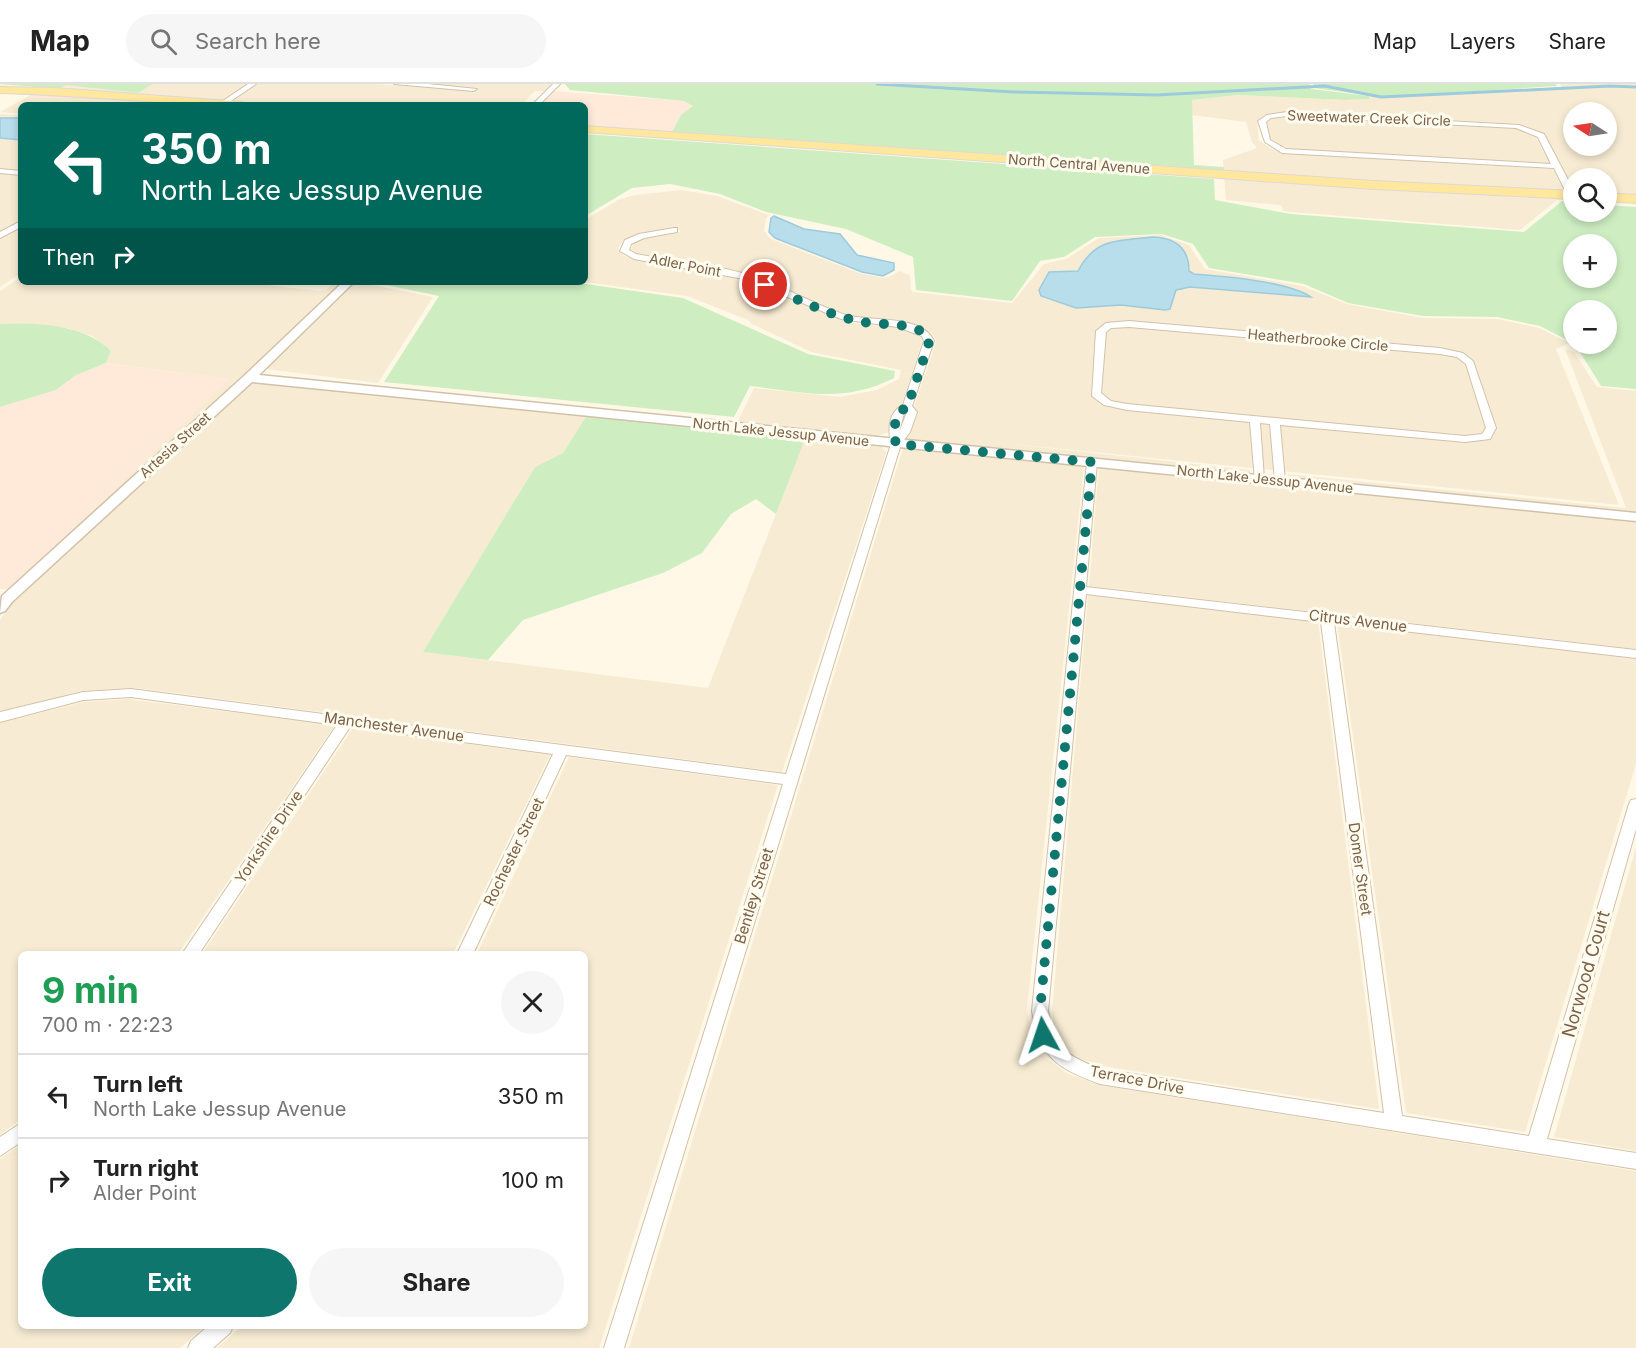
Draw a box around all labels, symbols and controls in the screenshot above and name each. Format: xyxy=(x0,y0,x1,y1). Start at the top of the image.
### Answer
search box xyxy=(126,14,546,68)
text: Map xyxy=(30,24,90,58)
icon: search xyxy=(147,25,180,58)
text: Search here xyxy=(195,28,321,54)
text: Map xyxy=(1373,29,1417,54)
text: Layers xyxy=(1450,29,1516,54)
text: Share xyxy=(1549,29,1606,54)
north arrow xyxy=(1563,102,1617,156)
map controls xyxy=(1563,102,1617,354)
street label: Sweetwater Creek Circle xyxy=(1287,106,1451,129)
text: 350 m xyxy=(141,123,272,174)
icon: left xyxy=(42,126,120,204)
street label: North Central Avenue xyxy=(1008,150,1151,177)
button: search xyxy=(1563,168,1617,222)
text: North Lake Jessup Avenue xyxy=(141,174,483,207)
button: + xyxy=(1563,234,1617,288)
icon: right xyxy=(107,240,140,273)
text: Then xyxy=(42,244,95,270)
street label: Adler Point xyxy=(648,249,723,280)
pin xyxy=(739,259,790,310)
icon: arrive xyxy=(748,268,781,301)
button: − xyxy=(1563,300,1617,354)
street label: Heatherbrooke Circle xyxy=(1247,325,1389,354)
street label: Artesia Street xyxy=(136,408,214,481)
street label: North Lake Jessup Avenue xyxy=(692,414,870,449)
street label: North Lake Jessup Avenue xyxy=(1176,461,1354,496)
street label: Citrus Avenue xyxy=(1308,605,1408,636)
street label: Manchester Avenue xyxy=(323,707,465,746)
street label: Yorkshire Drive xyxy=(230,787,307,887)
street label: Rochester Street xyxy=(479,794,548,909)
street label: Domer Street xyxy=(1345,821,1376,917)
street label: Bentley Street xyxy=(730,845,777,946)
street label: Norwood Court xyxy=(1557,908,1614,1040)
text: 9 min xyxy=(42,968,139,1012)
button: close xyxy=(501,971,564,1034)
position arrow xyxy=(1011,1003,1075,1067)
text: 700 m · 22:23 xyxy=(42,1013,173,1037)
street label: Terrace Drive xyxy=(1088,1061,1186,1098)
text: Turn left xyxy=(93,1071,183,1097)
icon: left xyxy=(42,1080,75,1113)
text: 350 m xyxy=(498,1083,564,1109)
text: North Lake Jessup Avenue xyxy=(93,1097,346,1121)
text: Turn right xyxy=(93,1155,199,1181)
icon: right xyxy=(42,1164,75,1197)
text: 100 m xyxy=(502,1167,564,1193)
text: Alder Point xyxy=(93,1181,197,1205)
button: Exit xyxy=(42,1248,297,1317)
button: Share xyxy=(309,1248,564,1317)

